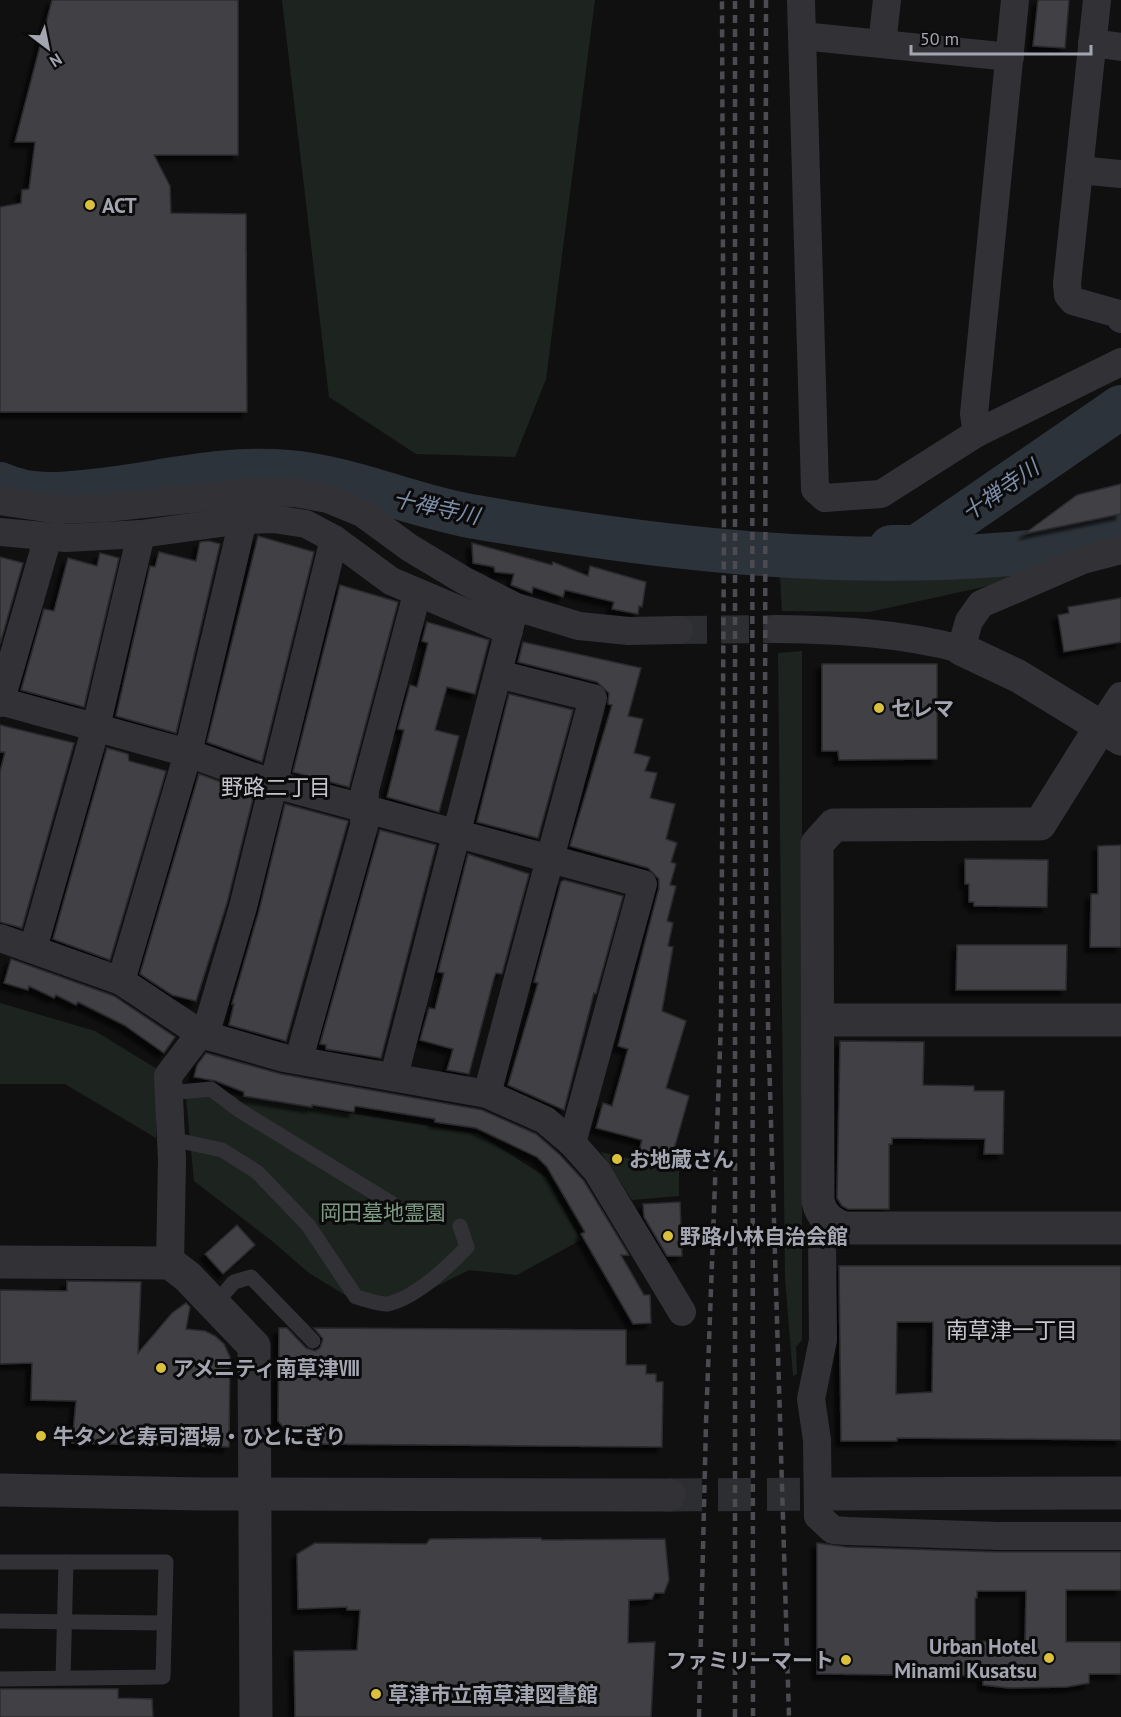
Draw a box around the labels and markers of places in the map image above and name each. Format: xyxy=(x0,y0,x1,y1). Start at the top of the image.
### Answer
place label: ACT xyxy=(102,192,137,219)
marker: ACT xyxy=(83,198,97,212)
place label: セレマ xyxy=(891,695,954,722)
marker: セレマ xyxy=(872,701,886,715)
place label: お地蔵さん xyxy=(629,1146,734,1173)
marker: お地蔵さん xyxy=(610,1152,624,1166)
place label: 野路小林自治会館 xyxy=(680,1223,848,1250)
marker: 野路小林自治会館 xyxy=(661,1229,675,1243)
place label: アメニティ南草津Ⅷ xyxy=(173,1355,360,1382)
marker: アメニティ南草津Ⅷ xyxy=(154,1361,168,1375)
place label: 牛タンと寿司酒場・ひとにぎり xyxy=(53,1423,346,1450)
marker: 牛タンと寿司酒場・ひとにぎり xyxy=(34,1429,48,1443)
place label: Urban Hotel Minami Kusatsu xyxy=(894,1633,1038,1684)
place label: ファミリーマート xyxy=(666,1647,834,1674)
marker: Urban Hotel Minami Kusatsu xyxy=(1042,1651,1056,1665)
marker: ファミリーマート xyxy=(839,1653,853,1667)
place label: 草津市立南草津図書館 xyxy=(388,1681,598,1708)
marker: 草津市立南草津図書館 xyxy=(369,1687,383,1701)

